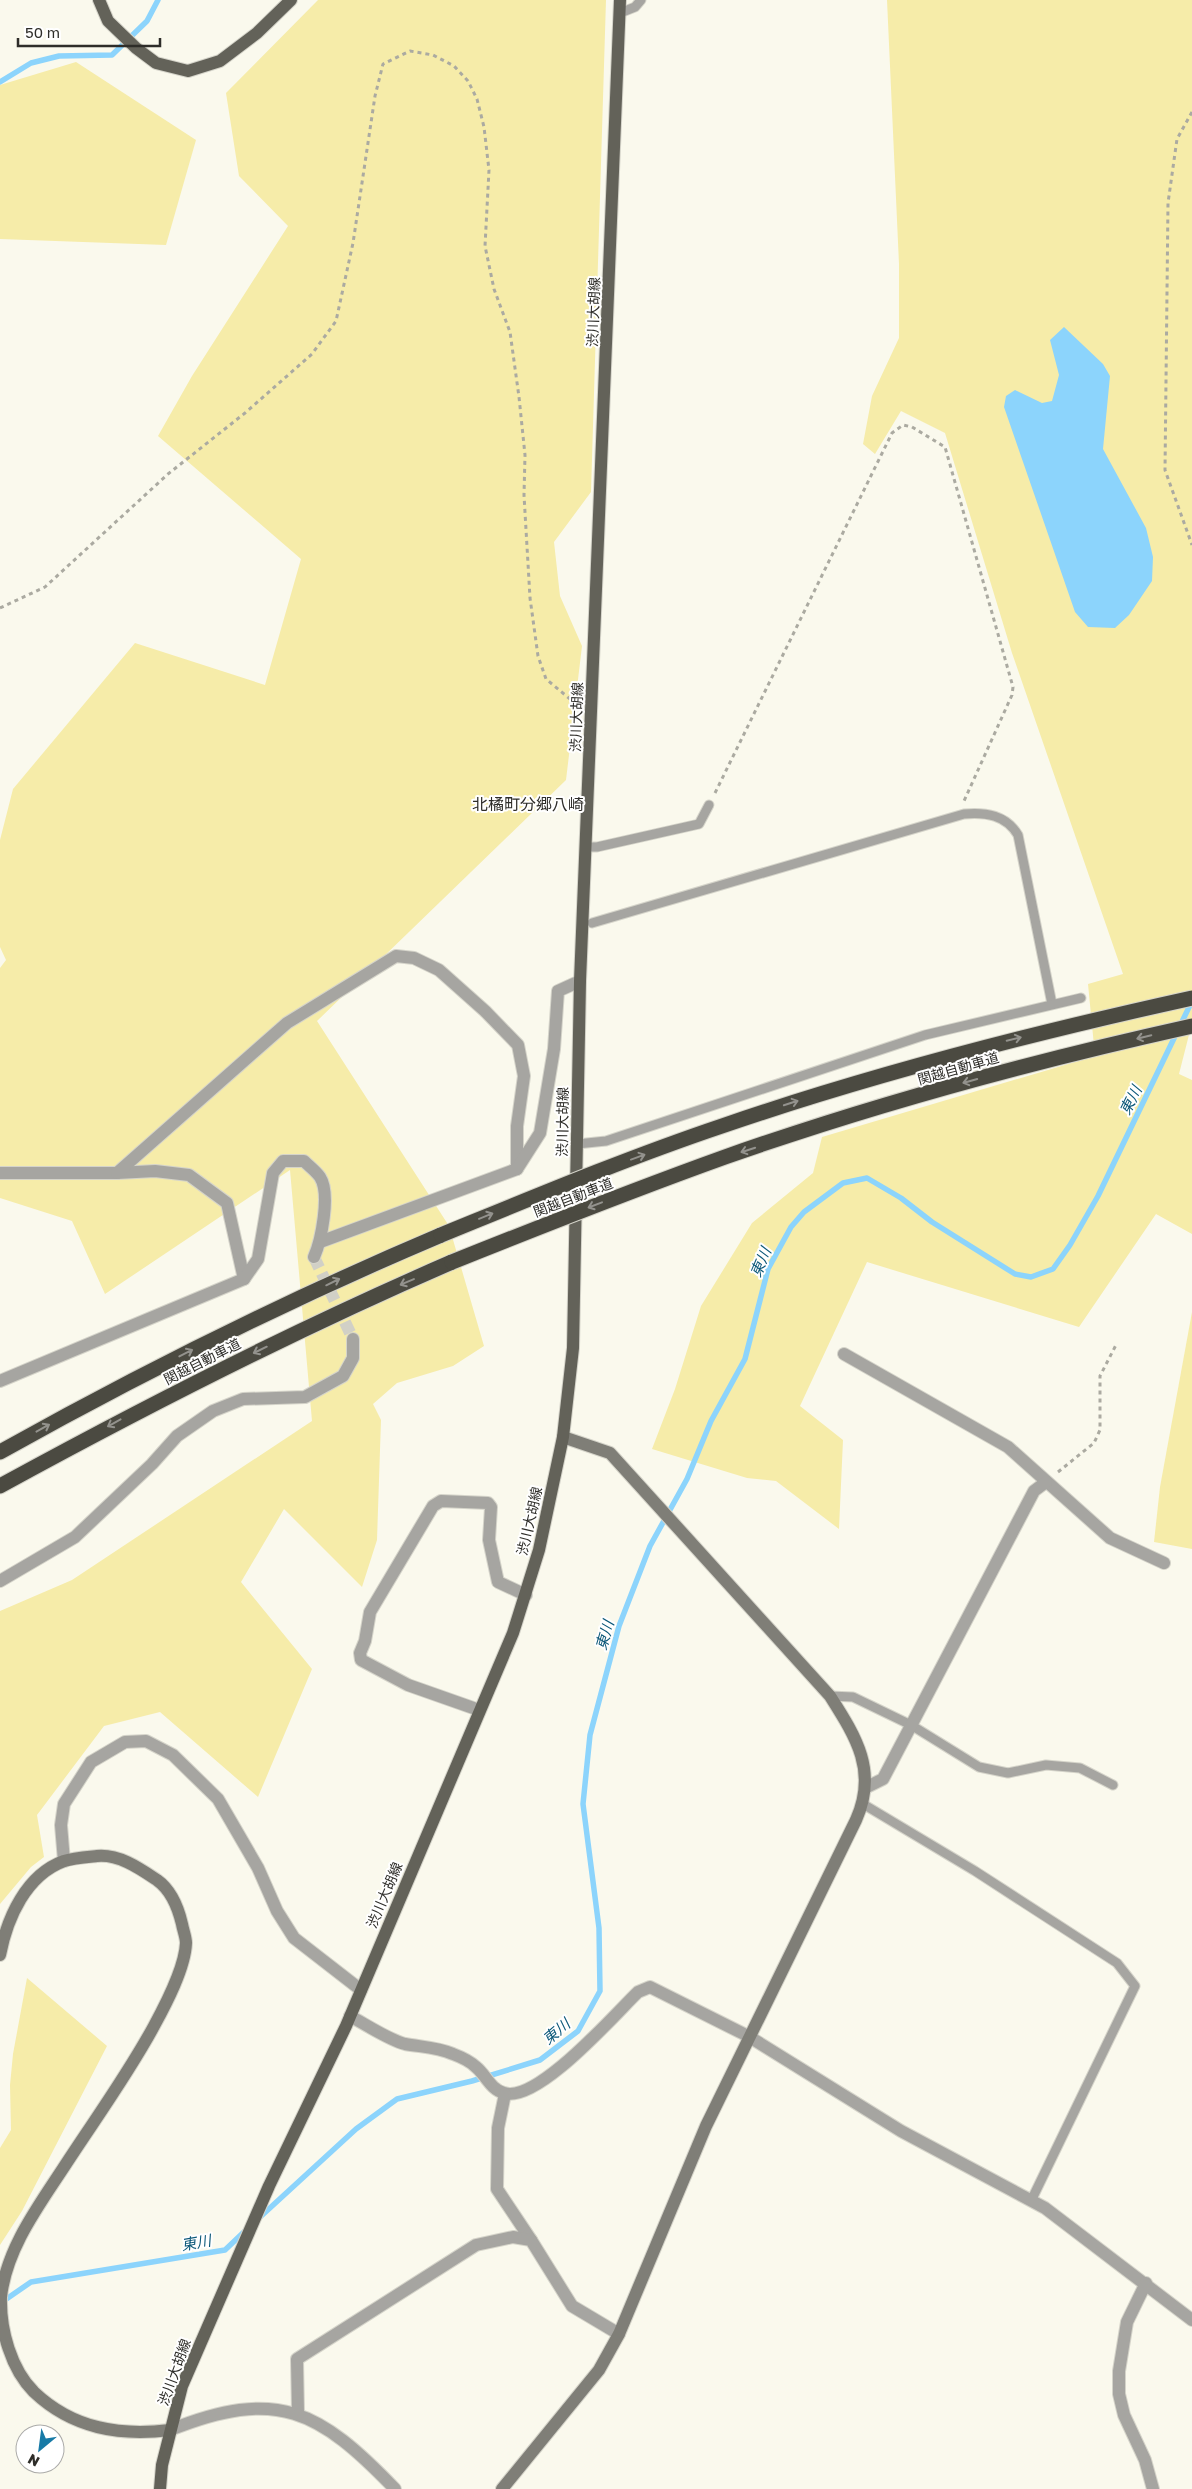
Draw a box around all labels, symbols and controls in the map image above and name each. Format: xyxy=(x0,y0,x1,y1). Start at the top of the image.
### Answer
scale bar xyxy=(18,15,160,47)
text: 50 m xyxy=(25,23,60,41)
street label: 渋川大胡線 xyxy=(583,277,603,347)
street label: 渋川大胡線 xyxy=(566,682,586,752)
district label: 北橘町分郷八崎 xyxy=(472,794,584,814)
one-way arrow xyxy=(1137,1032,1153,1042)
one-way arrow xyxy=(1006,1034,1022,1043)
street label: 関越自動車道 xyxy=(915,1048,1001,1088)
one-way arrow xyxy=(962,1076,978,1086)
water label: 東川 xyxy=(1115,1081,1146,1117)
street label: 渋川大胡線 xyxy=(553,1087,571,1157)
one-way arrow xyxy=(783,1098,799,1108)
one-way arrow xyxy=(740,1145,756,1155)
one-way arrow xyxy=(629,1152,645,1161)
street label: 関越自動車道 xyxy=(531,1174,615,1220)
one-way arrow xyxy=(588,1201,603,1210)
one-way arrow xyxy=(479,1211,494,1220)
water label: 東川 xyxy=(746,1243,775,1279)
one-way arrow xyxy=(325,1277,340,1287)
one-way arrow xyxy=(400,1277,415,1287)
street label: 関越自動車道 xyxy=(161,1334,243,1388)
one-way arrow xyxy=(253,1346,268,1355)
one-way arrow xyxy=(178,1348,193,1357)
one-way arrow xyxy=(107,1418,122,1428)
one-way arrow xyxy=(35,1423,49,1433)
street label: 渋川大胡線 xyxy=(513,1485,545,1557)
water label: 東川 xyxy=(591,1616,617,1652)
street label: 渋川大胡線 xyxy=(363,1859,405,1931)
water label: 東川 xyxy=(539,2013,575,2048)
water label: 東川 xyxy=(180,2230,214,2253)
street label: 渋川大胡線 xyxy=(154,2336,194,2408)
north arrow xyxy=(15,2424,65,2474)
text: N xyxy=(25,2451,42,2471)

